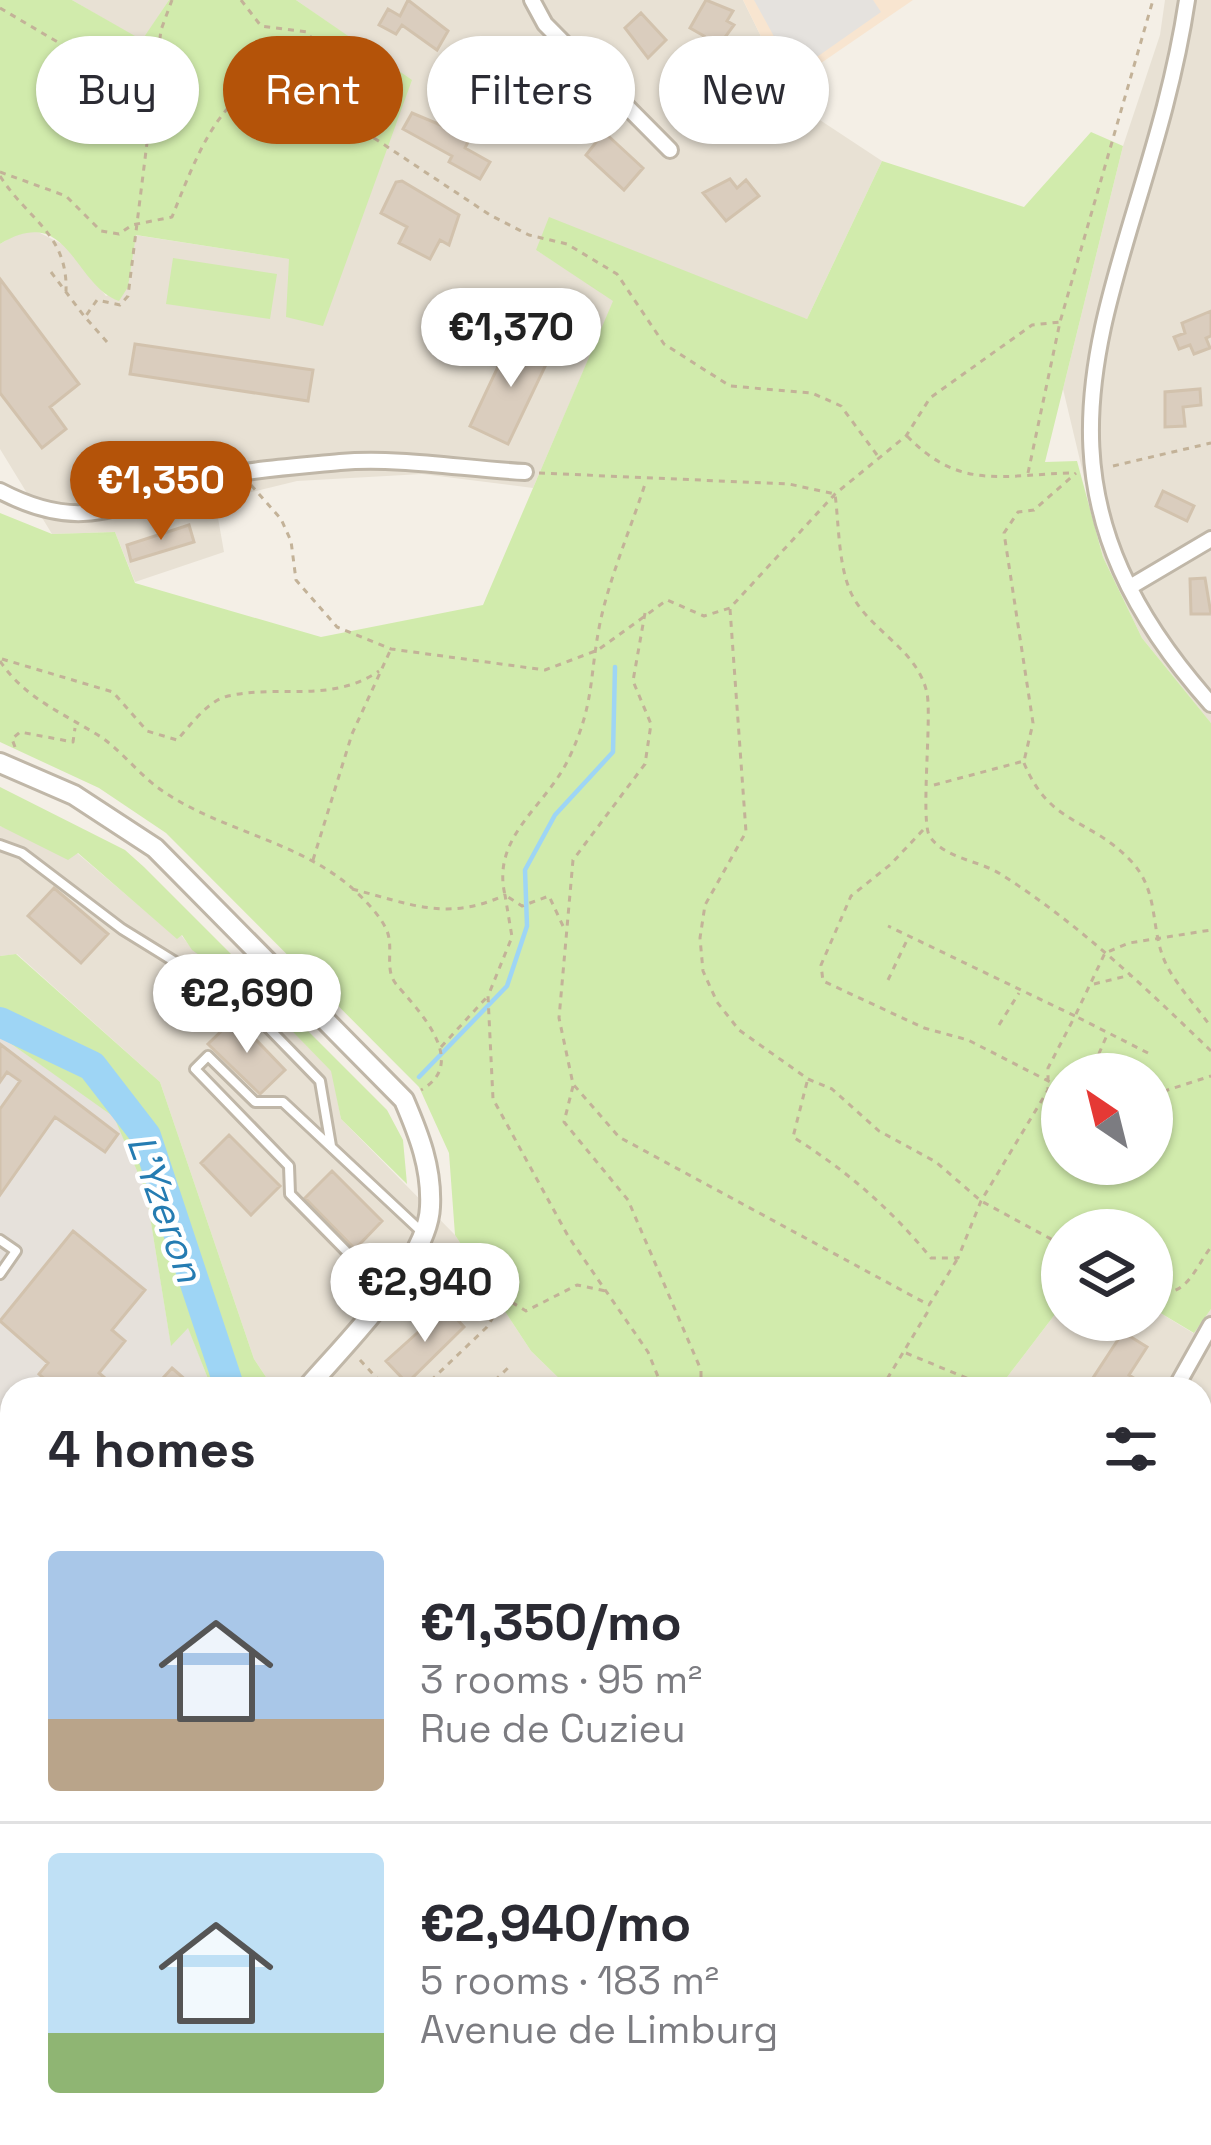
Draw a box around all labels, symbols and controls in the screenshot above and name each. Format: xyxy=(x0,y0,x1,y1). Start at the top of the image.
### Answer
chip: Buy xyxy=(36,36,199,144)
chip: Rent xyxy=(223,36,403,144)
chip: Filters xyxy=(427,36,635,144)
chip: New xyxy=(659,36,829,144)
pin: €1,370 xyxy=(413,288,609,390)
text: €1,370 xyxy=(448,302,574,351)
pin: €1,350 xyxy=(63,441,259,543)
text: €1,350 xyxy=(97,455,225,504)
pin: €2,690 xyxy=(149,954,345,1056)
text: €2,690 xyxy=(180,968,314,1017)
north arrow xyxy=(1041,1053,1173,1185)
map controls xyxy=(1041,1053,1173,1341)
water label: L'Yzeron xyxy=(116,1128,215,1289)
button: layers xyxy=(1041,1209,1173,1341)
pin: €2,940 xyxy=(327,1243,523,1345)
text: €2,940 xyxy=(357,1257,493,1306)
icon: filters xyxy=(1098,1416,1164,1482)
text: 4 homes xyxy=(48,1417,256,1482)
text: €1,350/mo xyxy=(420,1590,682,1655)
icon: home xyxy=(144,1599,288,1743)
text: 3 rooms · 95 m² xyxy=(420,1655,702,1704)
text: Rue de Cuzieu xyxy=(420,1704,686,1753)
text: €2,940/mo xyxy=(420,1891,691,1956)
icon: home xyxy=(144,1901,288,2045)
text: 5 rooms · 183 m² xyxy=(420,1956,719,2005)
text: Avenue de Limburg xyxy=(420,2005,778,2054)

